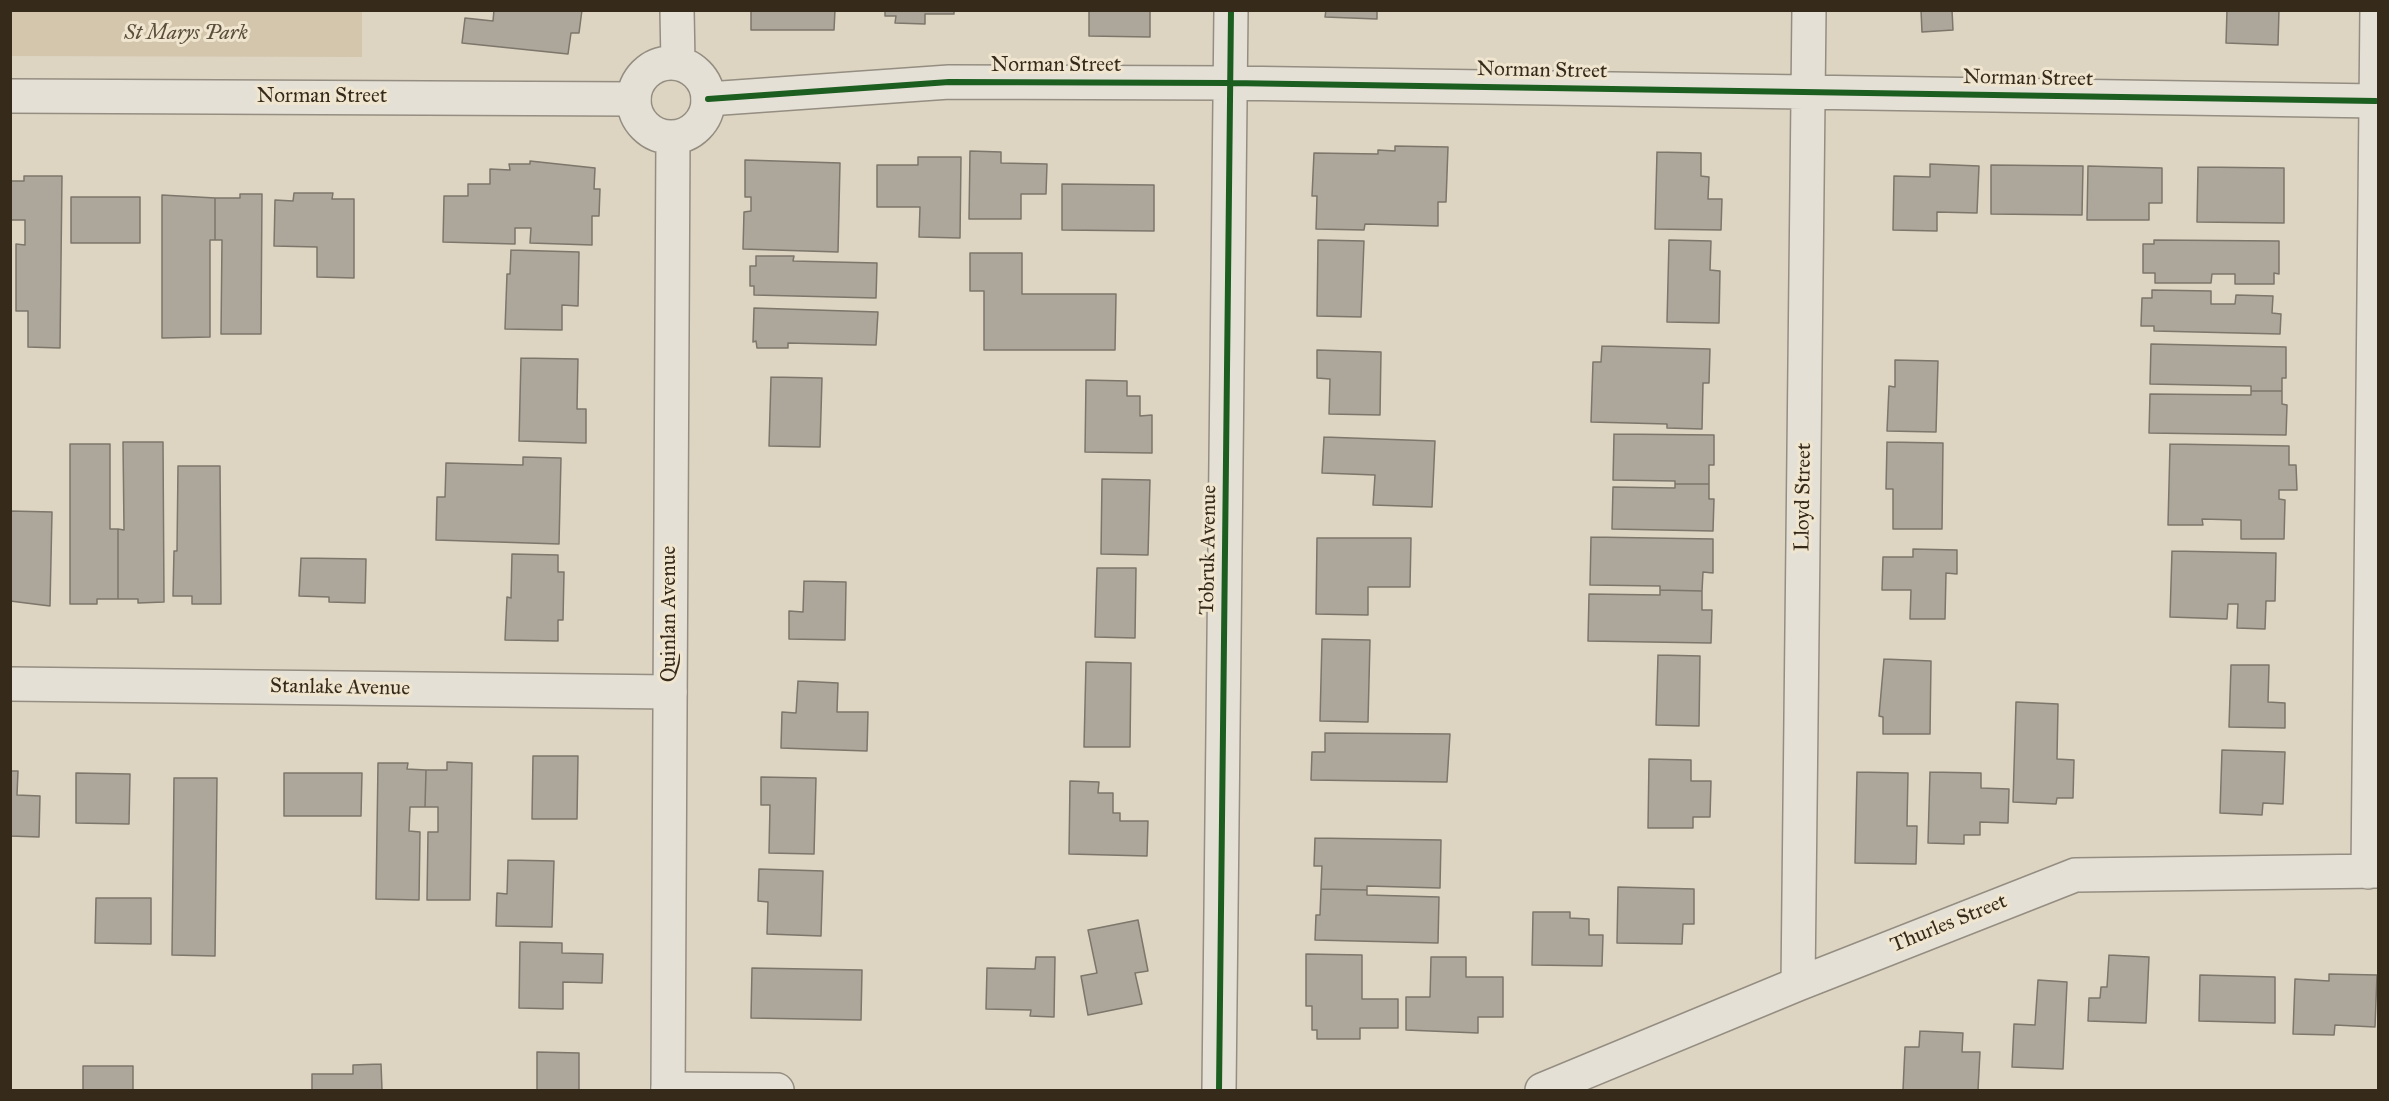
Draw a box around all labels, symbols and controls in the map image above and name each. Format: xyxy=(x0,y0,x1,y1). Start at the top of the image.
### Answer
park label: St Marys Park xyxy=(124,21,248,47)
street label: Norman Street xyxy=(991,53,1121,79)
street label: Norman Street xyxy=(1477,57,1607,85)
street label: Norman Street xyxy=(1963,65,2093,93)
street label: Norman Street xyxy=(257,84,387,110)
street label: Lloyd Street xyxy=(1790,442,1818,552)
street label: Tobruk Avenue xyxy=(1195,485,1223,615)
street label: Quinlan Avenue xyxy=(657,546,683,682)
street label: Stanlake Avenue xyxy=(270,674,410,702)
street label: Thurles Street xyxy=(1887,889,2011,959)

